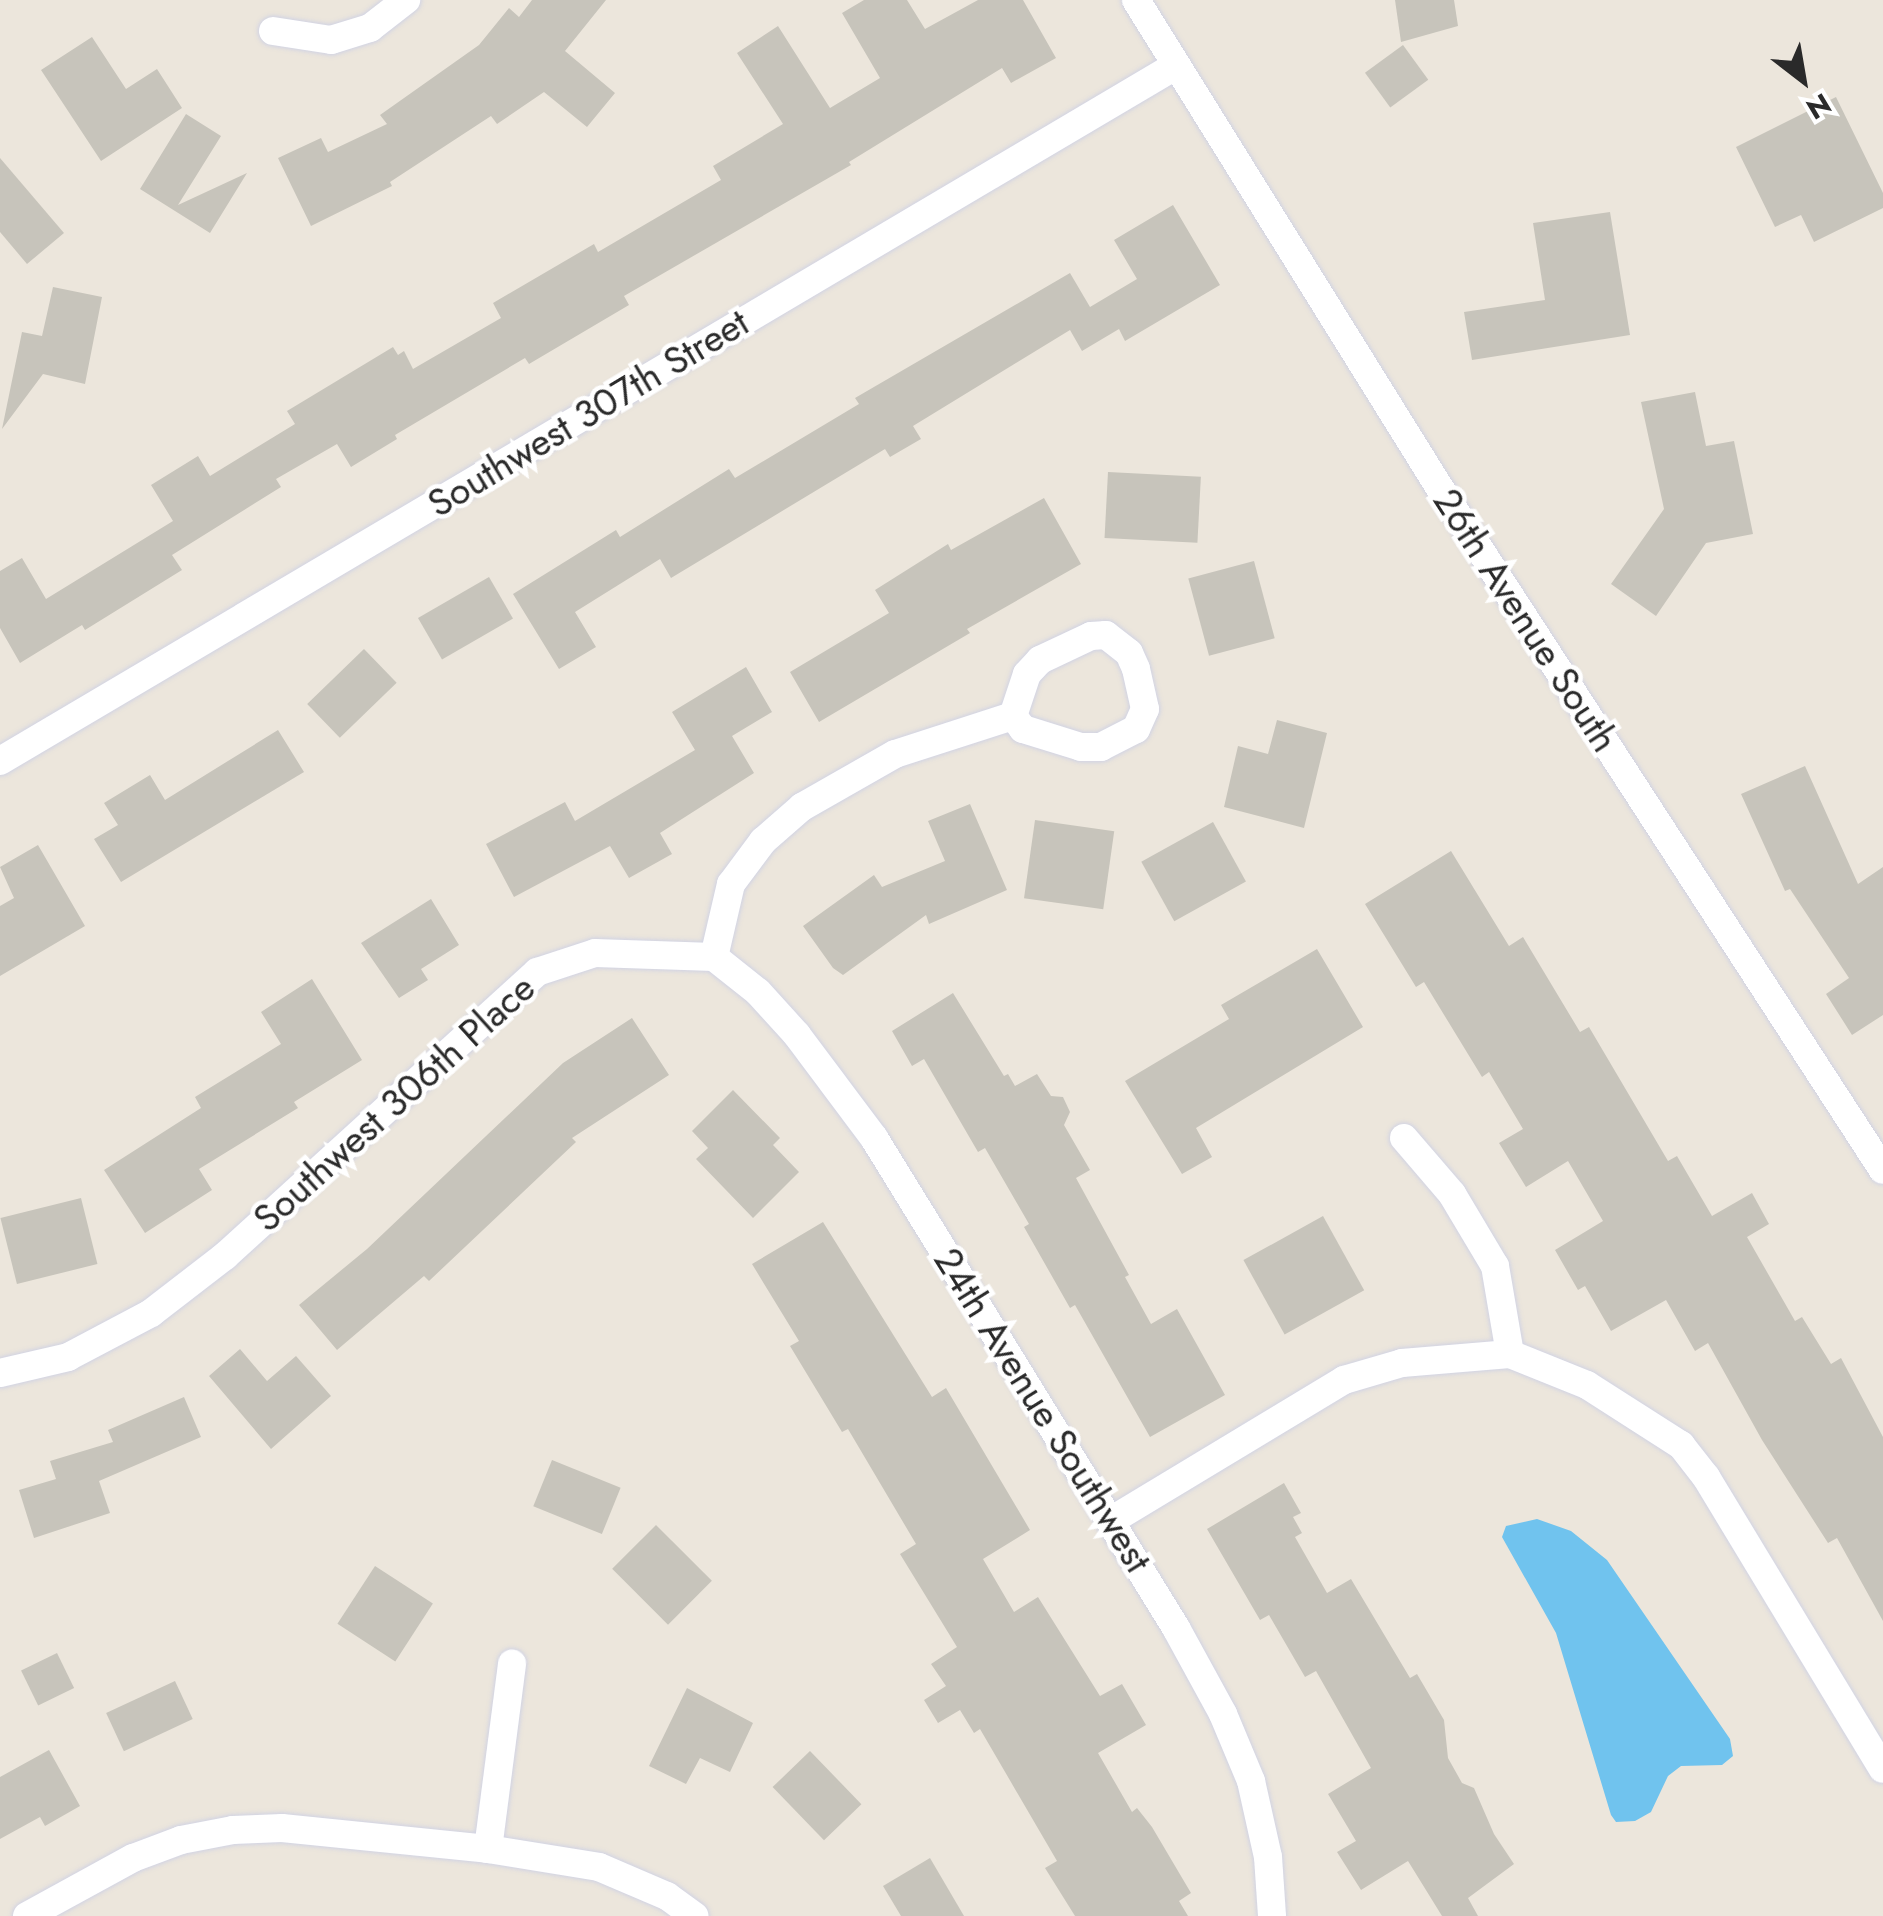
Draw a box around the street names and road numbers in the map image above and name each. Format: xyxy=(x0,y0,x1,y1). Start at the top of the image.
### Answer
street label: Southwest 307th Street xyxy=(420,299,756,527)
street label: 26th Avenue South xyxy=(1424,480,1628,760)
street label: Southwest 306th Place xyxy=(244,965,544,1241)
street label: 24th Avenue Southwest xyxy=(925,1239,1161,1581)

